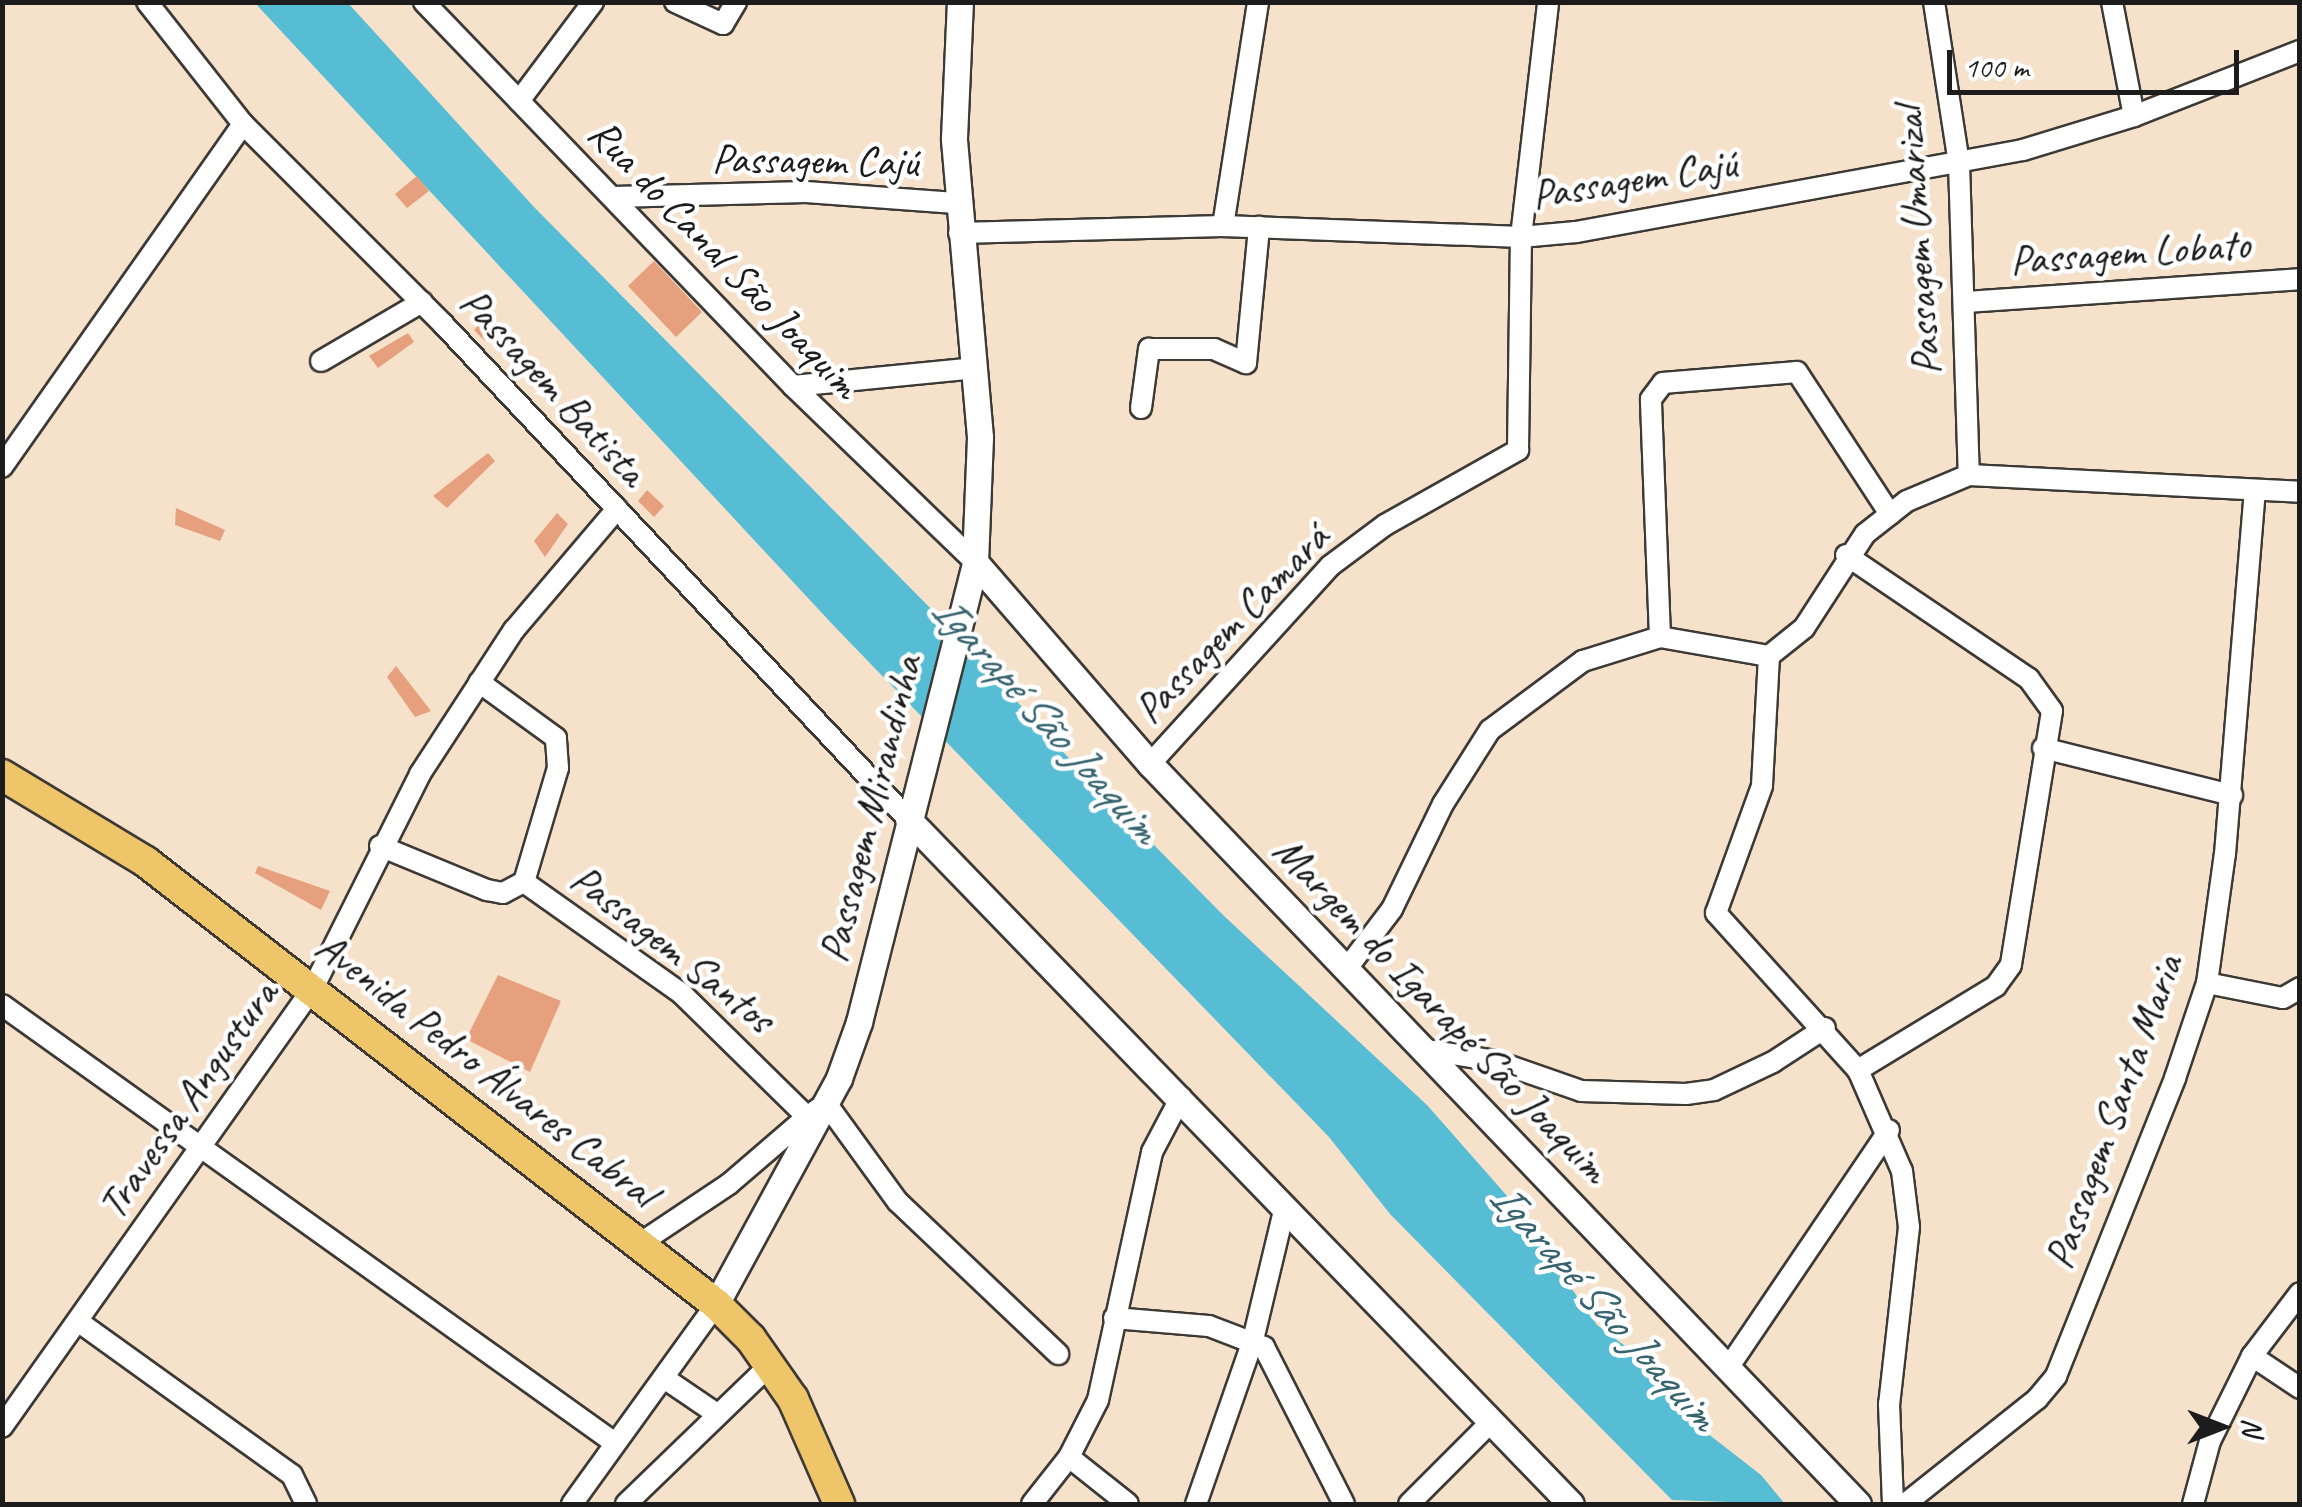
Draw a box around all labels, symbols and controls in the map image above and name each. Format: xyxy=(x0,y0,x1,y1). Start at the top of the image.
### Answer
scale bar xyxy=(1952,30,2244,92)
text: 100 m xyxy=(1964,48,2029,86)
street label: Passagem Umarizal xyxy=(1884,106,1952,376)
street label: Rua do Canal São Joaquim xyxy=(578,109,870,409)
street label: Passagem Cajú xyxy=(711,134,919,188)
street label: Passagem Cajú xyxy=(1528,139,1740,221)
street label: Passagem Lobato xyxy=(2008,219,2252,287)
street label: Passagem Batista xyxy=(449,278,657,496)
street label: Passagem Camará xyxy=(1125,514,1339,734)
water label: Igarapé São Joaquim xyxy=(921,584,1171,854)
street label: Passagem Mirandinha xyxy=(809,651,933,967)
street label: Margem do Igarapé São Joaquim xyxy=(1263,826,1619,1194)
street label: Passagem Santos xyxy=(560,854,784,1044)
street label: Avenida Pedro Álvares Cabral xyxy=(306,922,666,1218)
street label: Passagem Santa Maria xyxy=(2034,948,2194,1276)
street label: Travessa Angustura xyxy=(87,971,289,1229)
water label: Igarapé São Joaquim xyxy=(1479,1171,1729,1441)
north arrow xyxy=(2172,1377,2272,1477)
text: N xyxy=(2235,1418,2270,1436)

